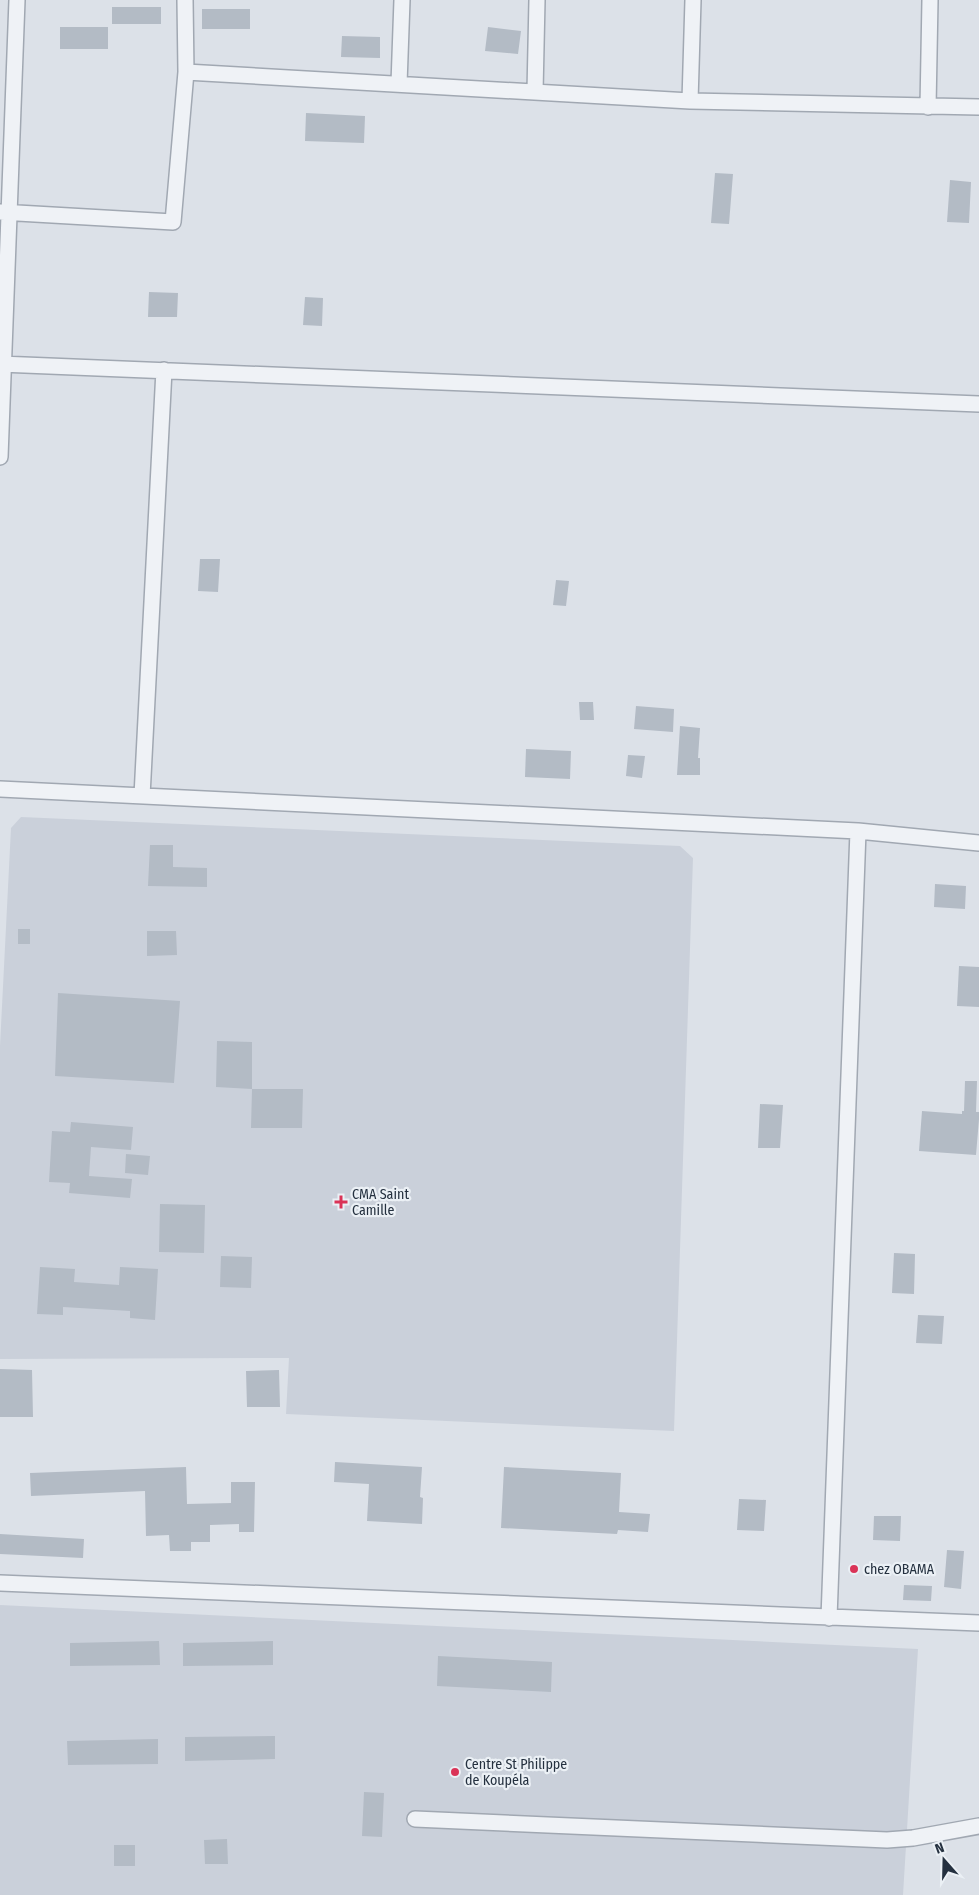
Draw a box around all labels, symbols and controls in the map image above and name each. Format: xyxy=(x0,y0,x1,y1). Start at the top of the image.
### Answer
place label: CMA Saint Camille xyxy=(352,1186,409,1219)
marker: CMA Saint Camille xyxy=(334,1195,348,1209)
place label: chez OBAMA xyxy=(864,1561,935,1578)
marker: chez OBAMA xyxy=(848,1563,860,1575)
place label: Centre St Philippe de Koupéla xyxy=(465,1756,567,1789)
marker: Centre St Philippe de Koupéla xyxy=(449,1766,461,1778)
north arrow xyxy=(919,1835,969,1885)
text: N xyxy=(933,1839,947,1858)

